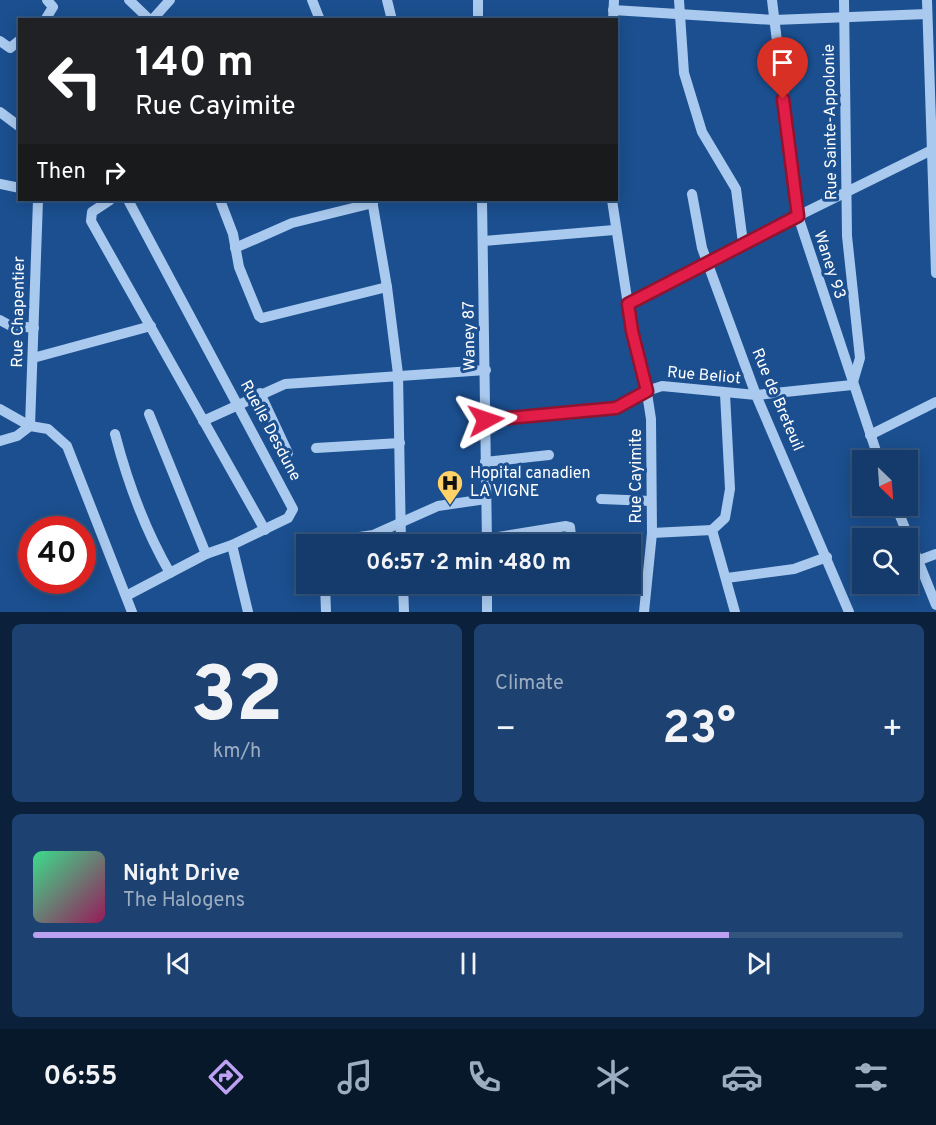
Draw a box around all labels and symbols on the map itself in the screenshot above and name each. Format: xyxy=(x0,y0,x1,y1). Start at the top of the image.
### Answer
pin xyxy=(757,37,808,99)
street label: Rue Sainte-Appolonie xyxy=(820,44,842,200)
street label: Waney 93 xyxy=(809,228,849,302)
street label: Rue Chapentier xyxy=(8,256,30,368)
street label: Waney 87 xyxy=(459,301,481,371)
street label: Rue de Breteuil xyxy=(746,346,808,454)
street label: Rue Beliot xyxy=(666,363,742,389)
street label: Ruelle Desdune xyxy=(235,377,305,485)
position arrow xyxy=(454,388,518,452)
street label: Rue Cayimite xyxy=(627,428,647,524)
north arrow xyxy=(852,450,918,516)
place label: Hopital canadien LA VIGNE xyxy=(470,464,590,502)
hospital icon: Hopital canadien LA VIGNE xyxy=(435,468,465,506)
speed limit sign: 40 xyxy=(18,516,96,594)

